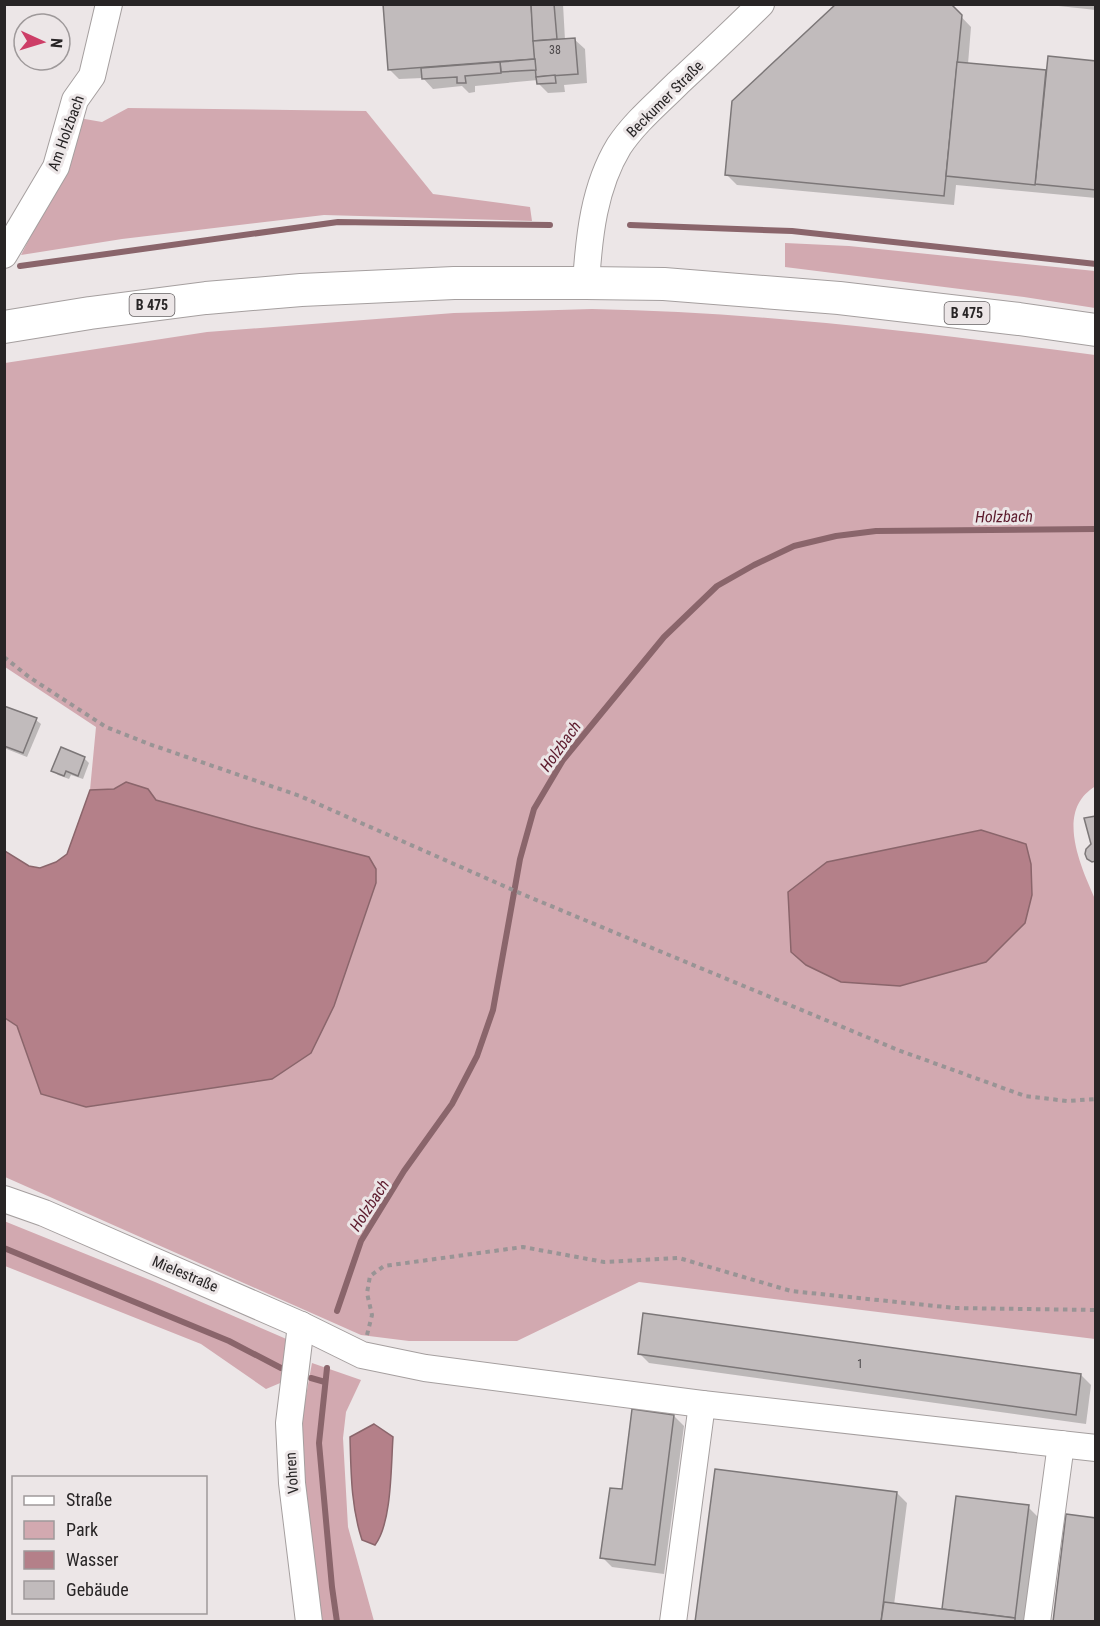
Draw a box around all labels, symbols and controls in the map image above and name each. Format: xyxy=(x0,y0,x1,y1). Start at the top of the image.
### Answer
north arrow xyxy=(12,12,72,72)
text: N xyxy=(47,37,66,49)
house number: 38 xyxy=(549,43,561,57)
street label: Beckumer Straße xyxy=(623,57,707,141)
street label: Am Holzbach xyxy=(44,93,88,173)
road number: B 475 xyxy=(130,294,174,316)
road number: B 475 xyxy=(944,302,990,324)
water label: Holzbach xyxy=(975,506,1033,527)
water label: Holzbach xyxy=(536,717,585,775)
water label: Holzbach xyxy=(346,1176,393,1235)
street label: Mielestraße xyxy=(149,1252,221,1296)
house number: 1 xyxy=(857,1357,863,1371)
street label: Vohren xyxy=(282,1452,302,1494)
legend xyxy=(12,1476,207,1614)
text: Straße xyxy=(66,1489,112,1510)
text: Park xyxy=(66,1519,98,1540)
text: Wasser xyxy=(66,1549,119,1570)
text: Gebäude xyxy=(66,1579,129,1600)

